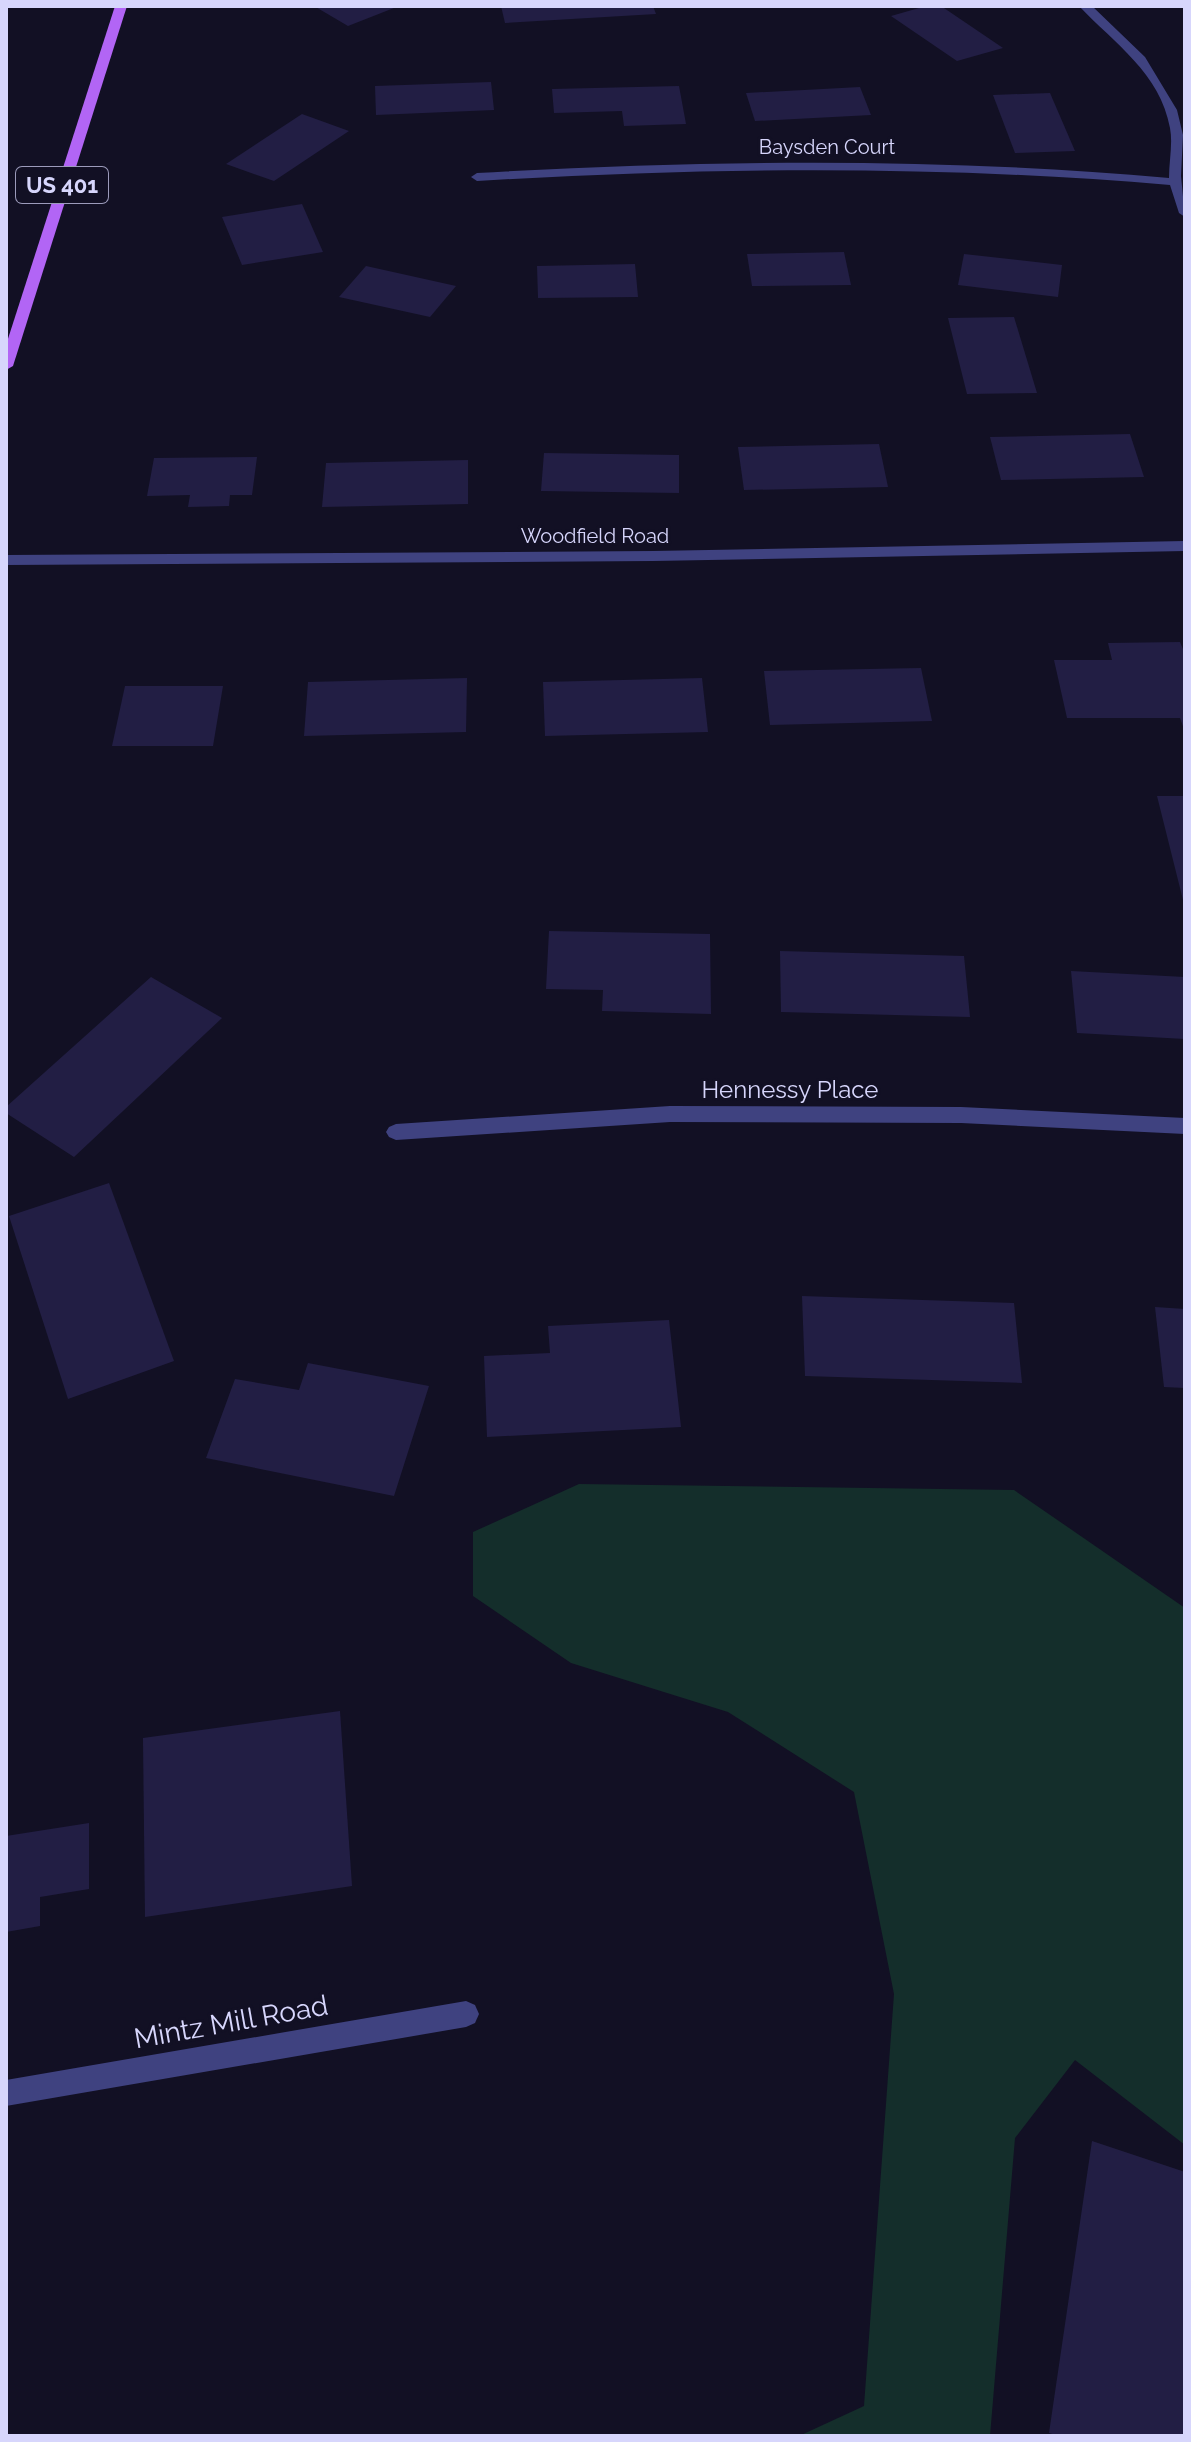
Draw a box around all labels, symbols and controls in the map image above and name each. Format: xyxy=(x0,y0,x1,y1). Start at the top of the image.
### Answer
street label: Baysden Court xyxy=(759,135,895,159)
road number: US 401 xyxy=(16,167,108,203)
street label: Woodfield Road xyxy=(521,524,669,548)
street label: Hennessy Place xyxy=(702,1075,878,1104)
street label: Mintz Mill Road xyxy=(131,1989,331,2055)

